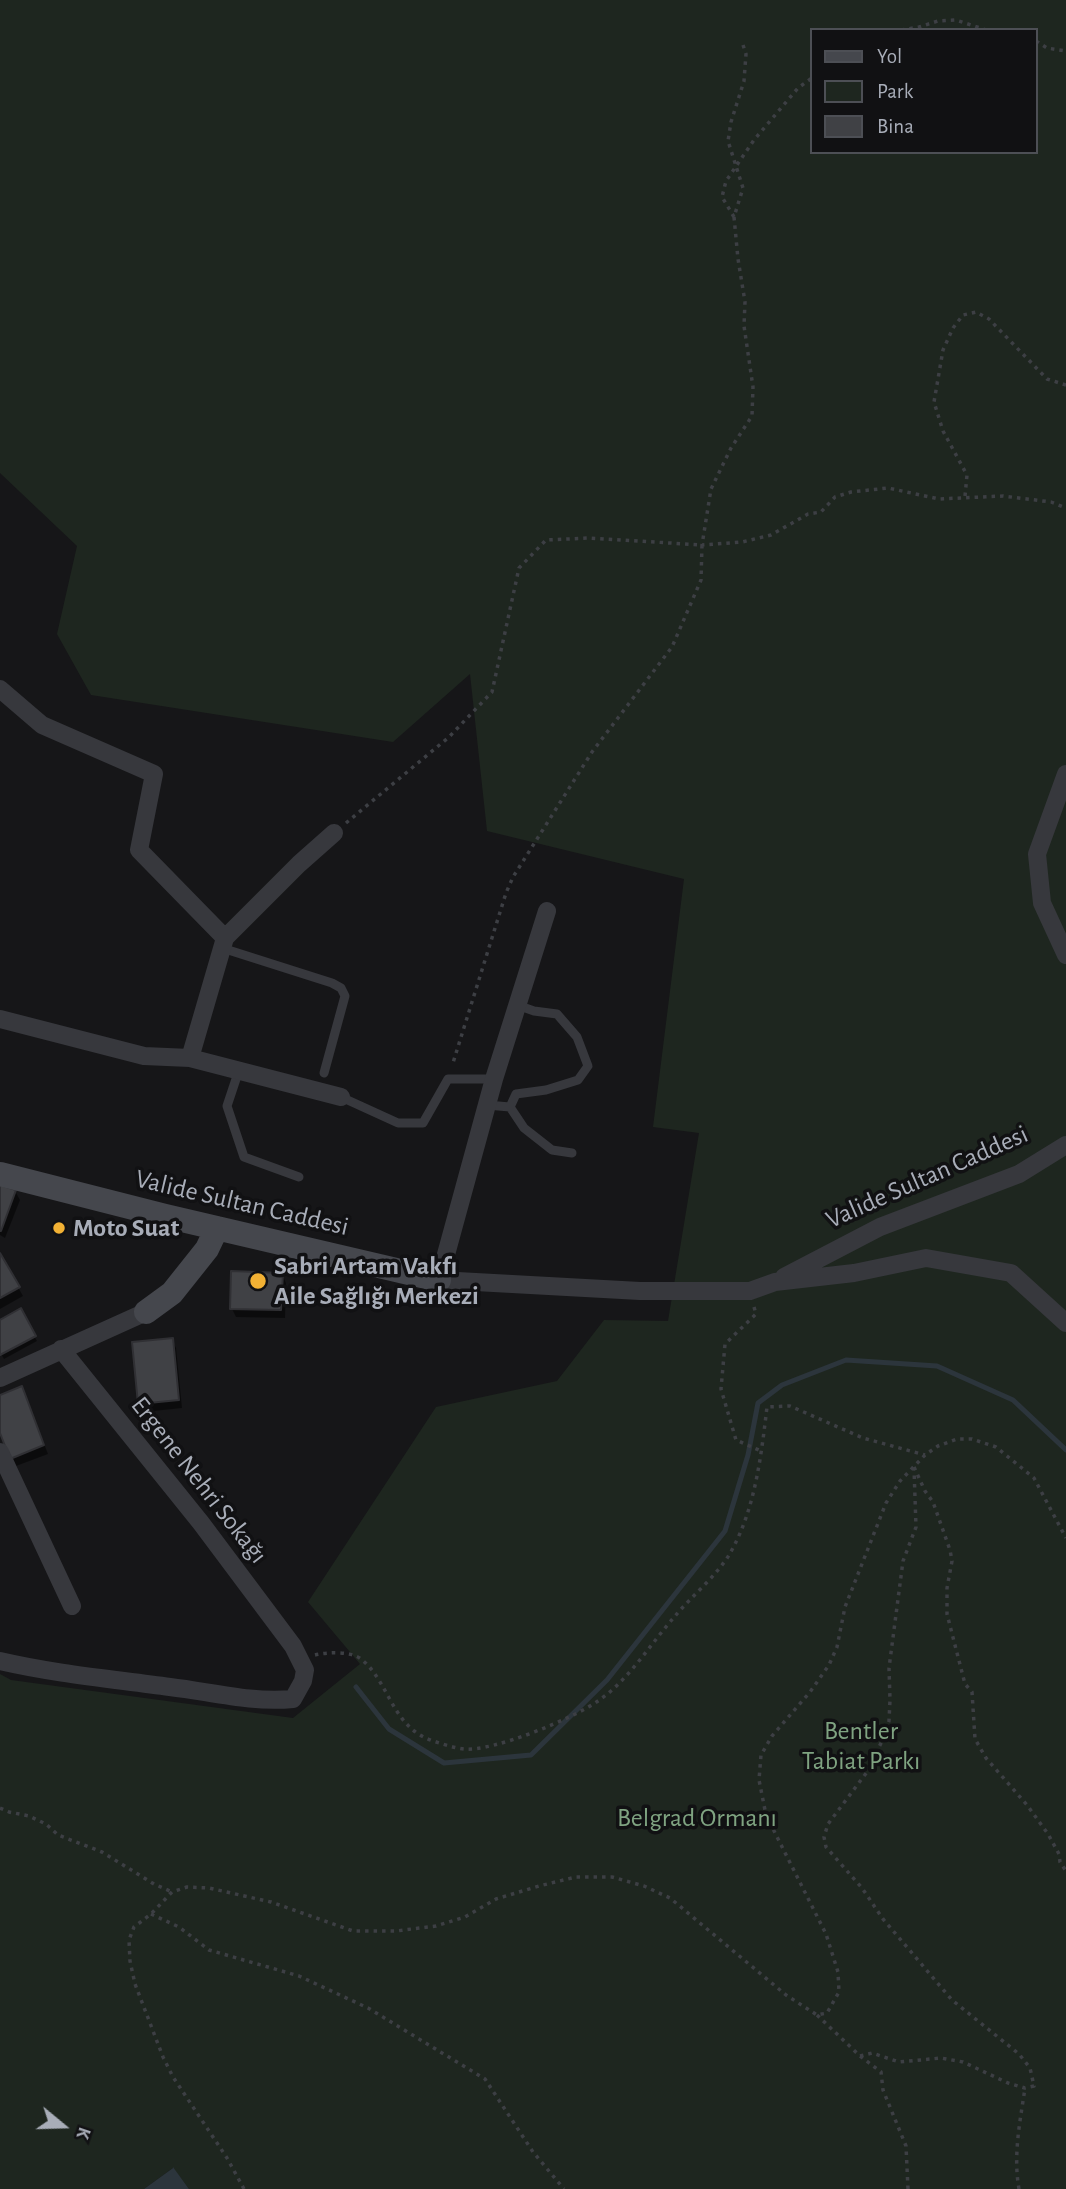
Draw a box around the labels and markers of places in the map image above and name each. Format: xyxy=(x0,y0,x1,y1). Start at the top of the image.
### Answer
place label: Moto Suat xyxy=(73,1212,179,1244)
marker: Moto Suat xyxy=(51,1220,67,1236)
place label: Sabri Artam Vakfı Aile Sağlığı Merkezi xyxy=(274,1250,479,1312)
marker: Sabri Artam Vakfı Aile Sağlığı Merkezi xyxy=(248,1271,268,1291)

